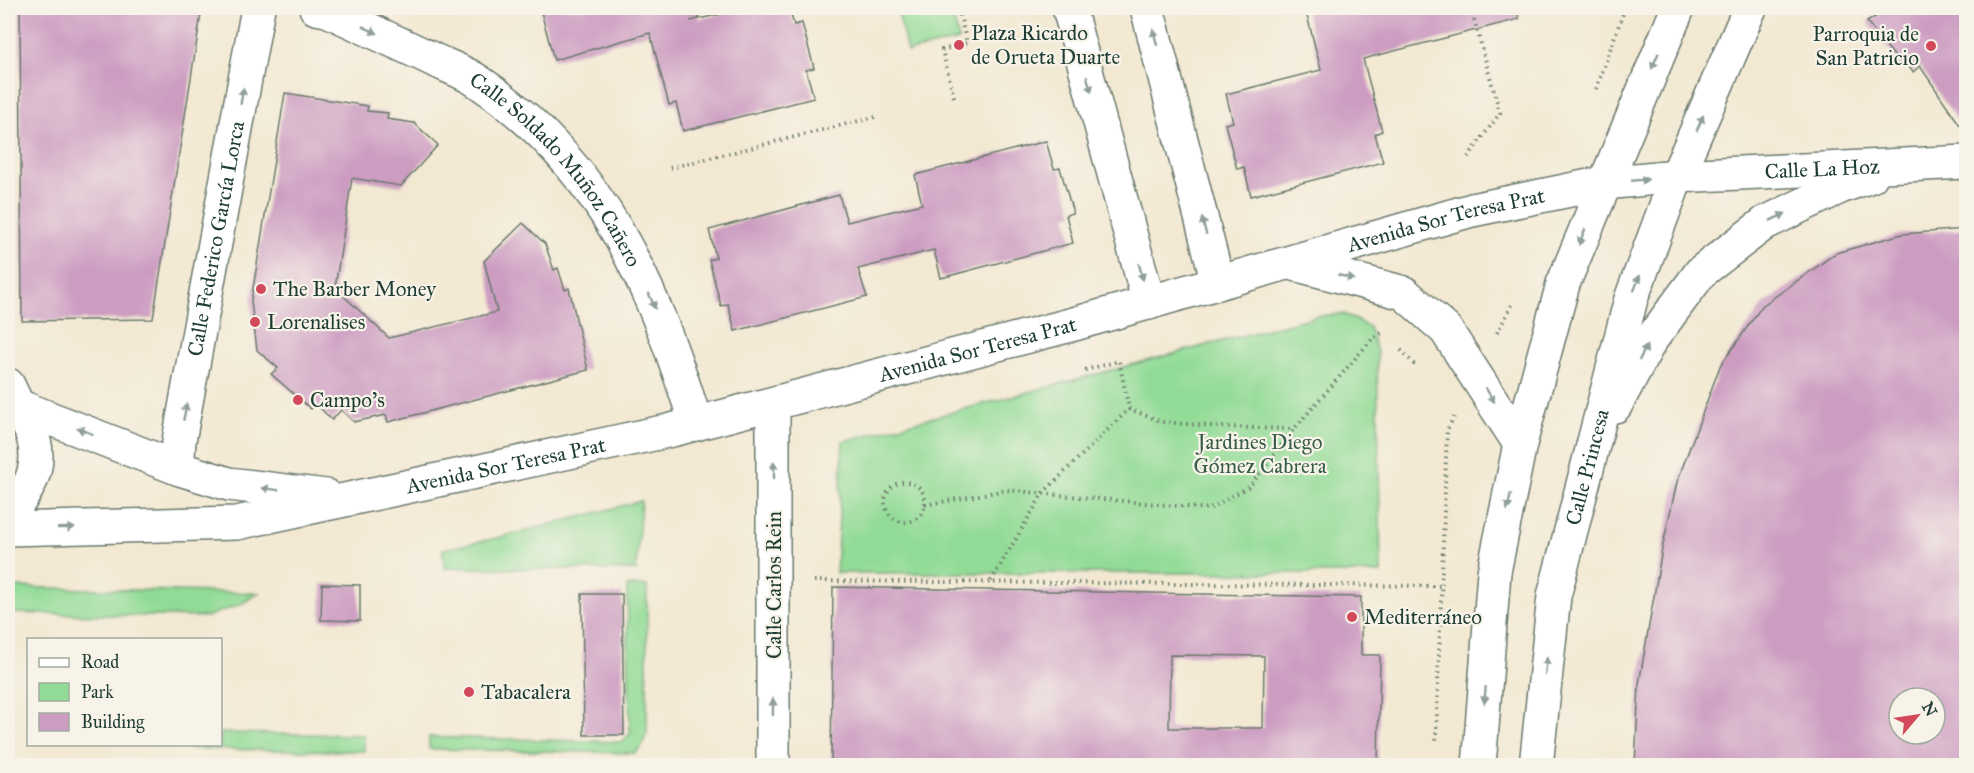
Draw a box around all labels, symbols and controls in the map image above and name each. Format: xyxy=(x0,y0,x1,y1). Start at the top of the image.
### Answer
place label: Plaza Ricardo de Orueta Duarte xyxy=(971,20,1120,70)
place label: Parroquia de San Patricio xyxy=(1812,21,1919,71)
one-way arrow xyxy=(362,25,379,34)
one-way arrow xyxy=(1150,28,1159,46)
marker: Plaza Ricardo de Orueta Duarte xyxy=(952,38,966,52)
marker: Parroquia de San Patricio xyxy=(1924,39,1938,53)
one-way arrow xyxy=(1650,53,1660,71)
street label: Calle Soldado Muñoz Cañero xyxy=(465,66,647,271)
one-way arrow xyxy=(1085,75,1094,93)
one-way arrow xyxy=(238,86,247,105)
one-way arrow xyxy=(1695,113,1705,131)
street label: Calle Federico García Lorca xyxy=(182,119,250,358)
street label: Calle La Hoz xyxy=(1764,153,1881,185)
one-way arrow xyxy=(1631,175,1650,185)
street label: Avenida Sor Teresa Prat xyxy=(1343,182,1548,258)
one-way arrow xyxy=(1770,212,1787,221)
one-way arrow xyxy=(1198,217,1208,235)
one-way arrow xyxy=(1577,229,1587,247)
one-way arrow xyxy=(1136,263,1146,282)
one-way arrow xyxy=(1336,273,1355,283)
one-way arrow xyxy=(1632,274,1642,292)
place label: The Barber Money xyxy=(273,276,437,302)
marker: The Barber Money xyxy=(254,282,268,296)
one-way arrow xyxy=(647,293,657,311)
place label: Lorenalises xyxy=(267,309,365,335)
street label: Avenida Sor Teresa Prat xyxy=(875,311,1080,388)
marker: Lorenalises xyxy=(248,315,262,329)
one-way arrow xyxy=(1638,345,1648,362)
place label: Campo's xyxy=(310,387,385,413)
one-way arrow xyxy=(1484,387,1495,403)
marker: Campo's xyxy=(291,393,305,407)
one-way arrow xyxy=(181,402,190,421)
street label: Calle Princesa xyxy=(1560,406,1615,528)
one-way arrow xyxy=(76,426,94,435)
park label: Jardines Diego Gómez Cabrera xyxy=(1193,429,1327,479)
street label: Avenida Sor Teresa Prat xyxy=(403,431,608,500)
one-way arrow xyxy=(769,461,779,480)
one-way arrow xyxy=(260,484,279,494)
one-way arrow xyxy=(1504,492,1513,511)
street label: Calle Carlos Rein xyxy=(761,511,787,659)
one-way arrow xyxy=(56,523,75,533)
place label: Mediterráneo xyxy=(1364,604,1482,630)
marker: Mediterráneo xyxy=(1345,610,1359,624)
legend xyxy=(27,638,222,746)
text: Road xyxy=(81,651,119,673)
one-way arrow xyxy=(1542,656,1551,675)
place label: Tabacalera xyxy=(481,679,571,705)
text: Park xyxy=(81,681,114,703)
marker: Tabacalera xyxy=(462,685,476,699)
one-way arrow xyxy=(1480,685,1489,704)
north arrow xyxy=(1887,686,1947,746)
one-way arrow xyxy=(768,698,778,717)
text: N xyxy=(1918,698,1941,720)
text: Building xyxy=(81,711,145,734)

